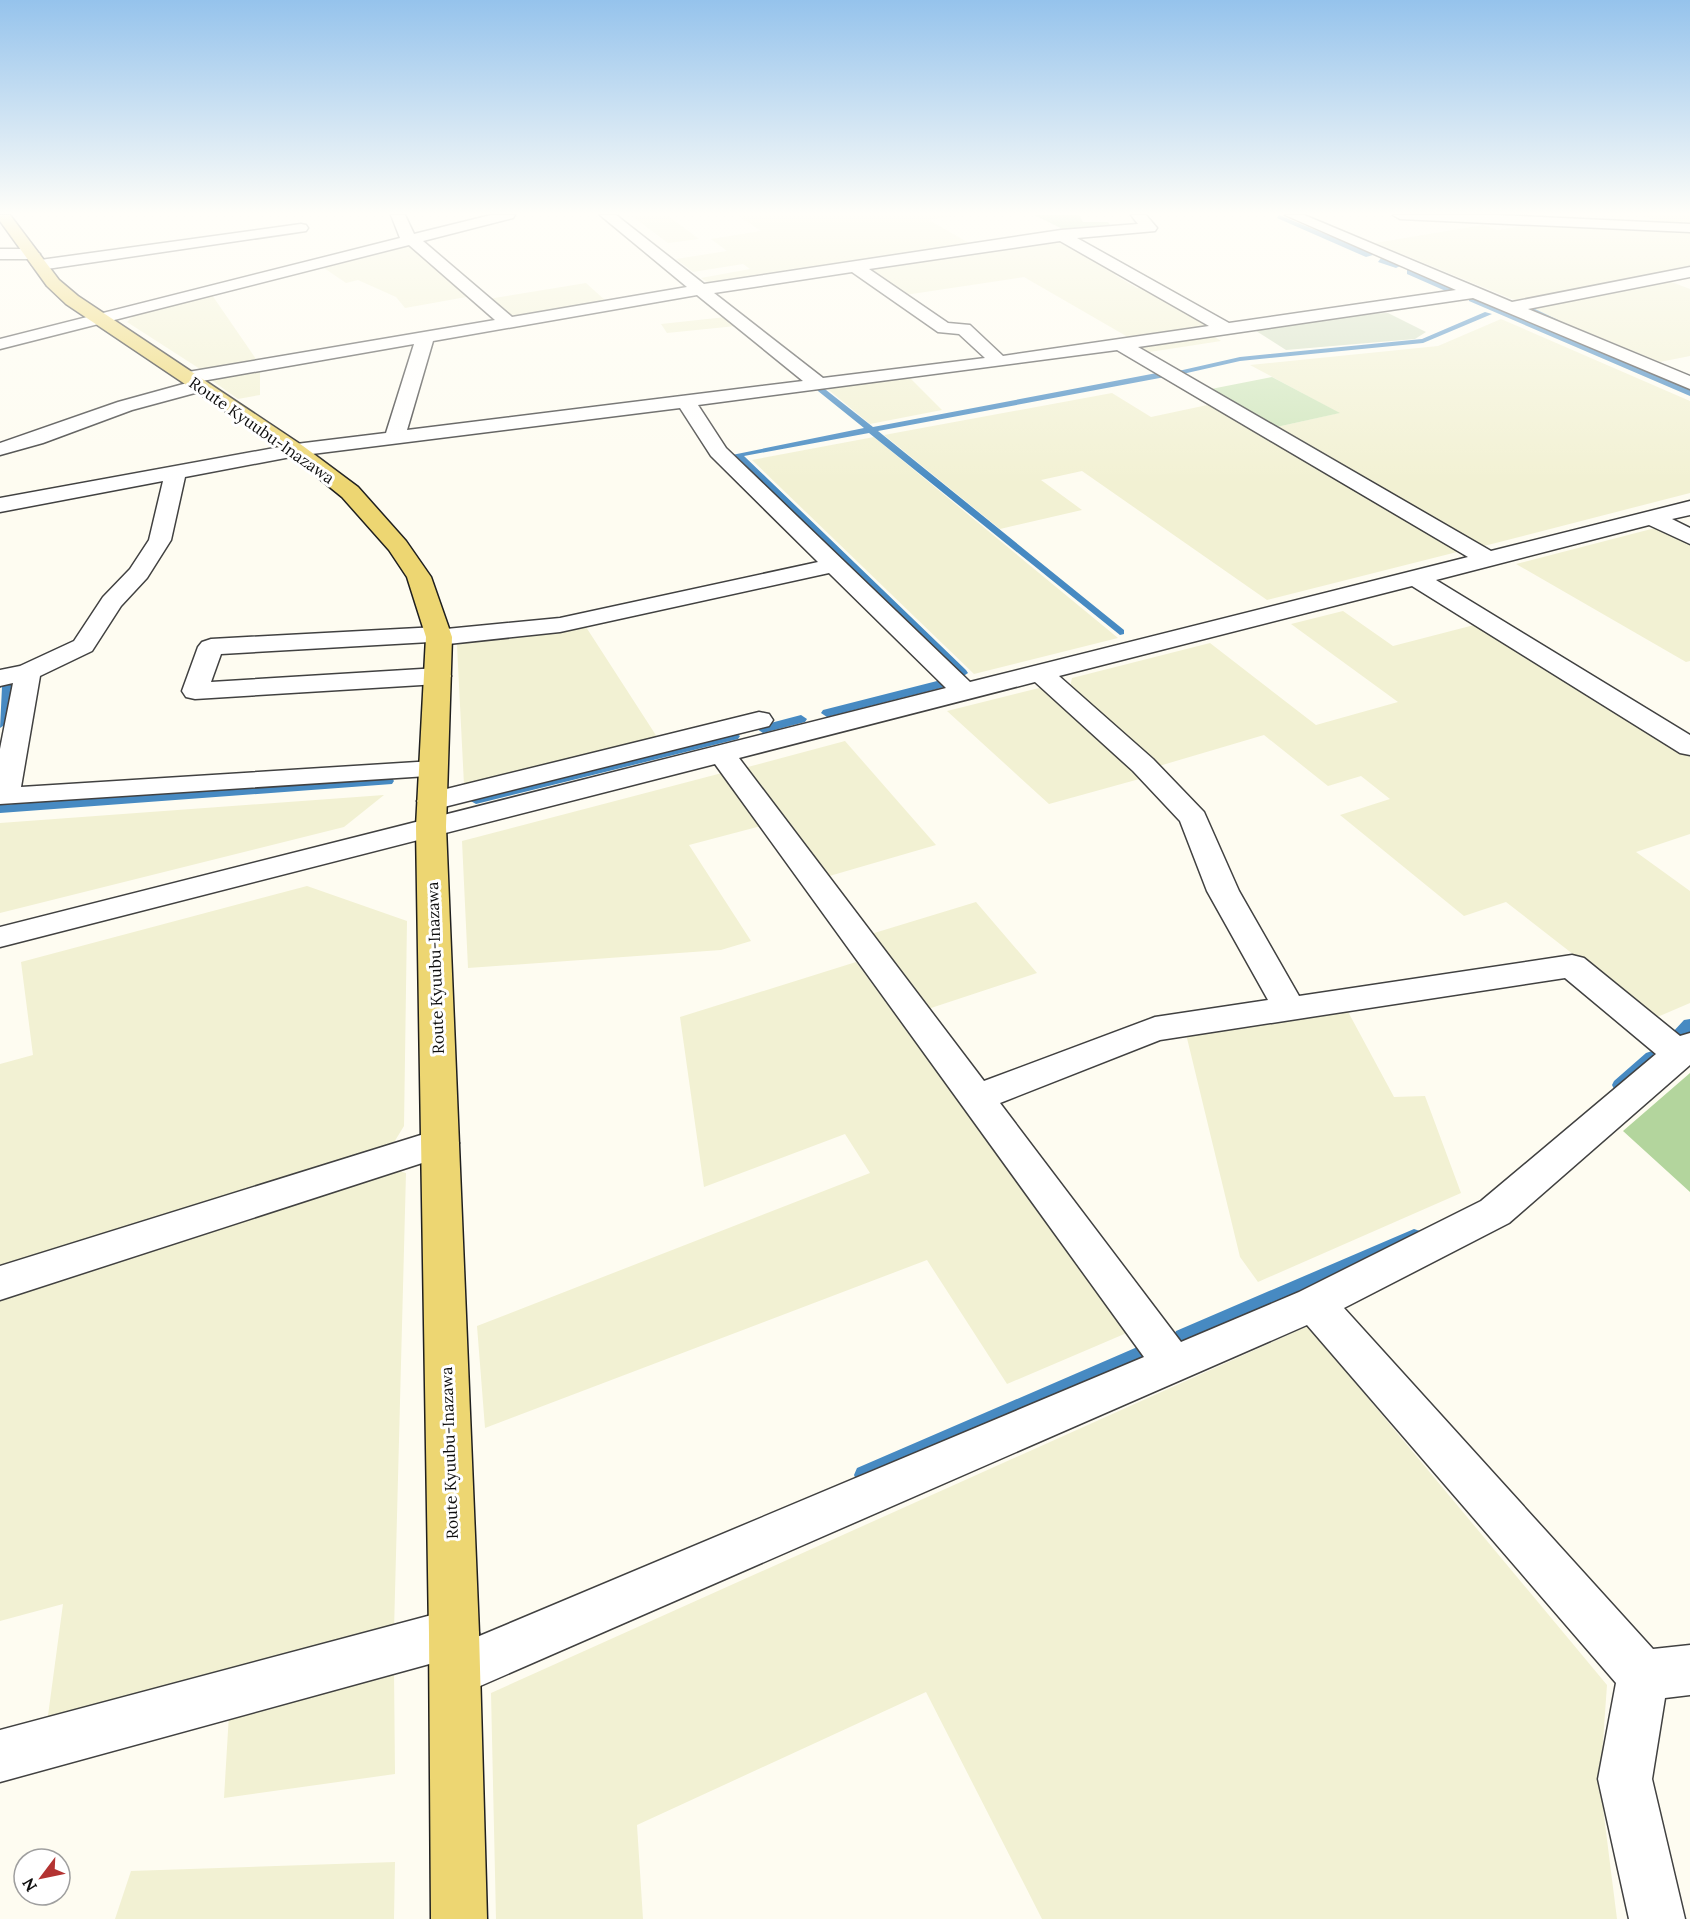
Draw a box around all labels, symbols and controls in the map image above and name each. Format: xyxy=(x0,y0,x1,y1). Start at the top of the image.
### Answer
street label: Route Kyuubu-Inazawa xyxy=(186,372,338,488)
street label: Route Kyuubu-Inazawa xyxy=(422,881,448,1055)
street label: Route Kyuubu-Inazawa xyxy=(436,1366,462,1540)
north arrow xyxy=(12,1847,72,1907)
text: N xyxy=(18,1874,41,1895)

